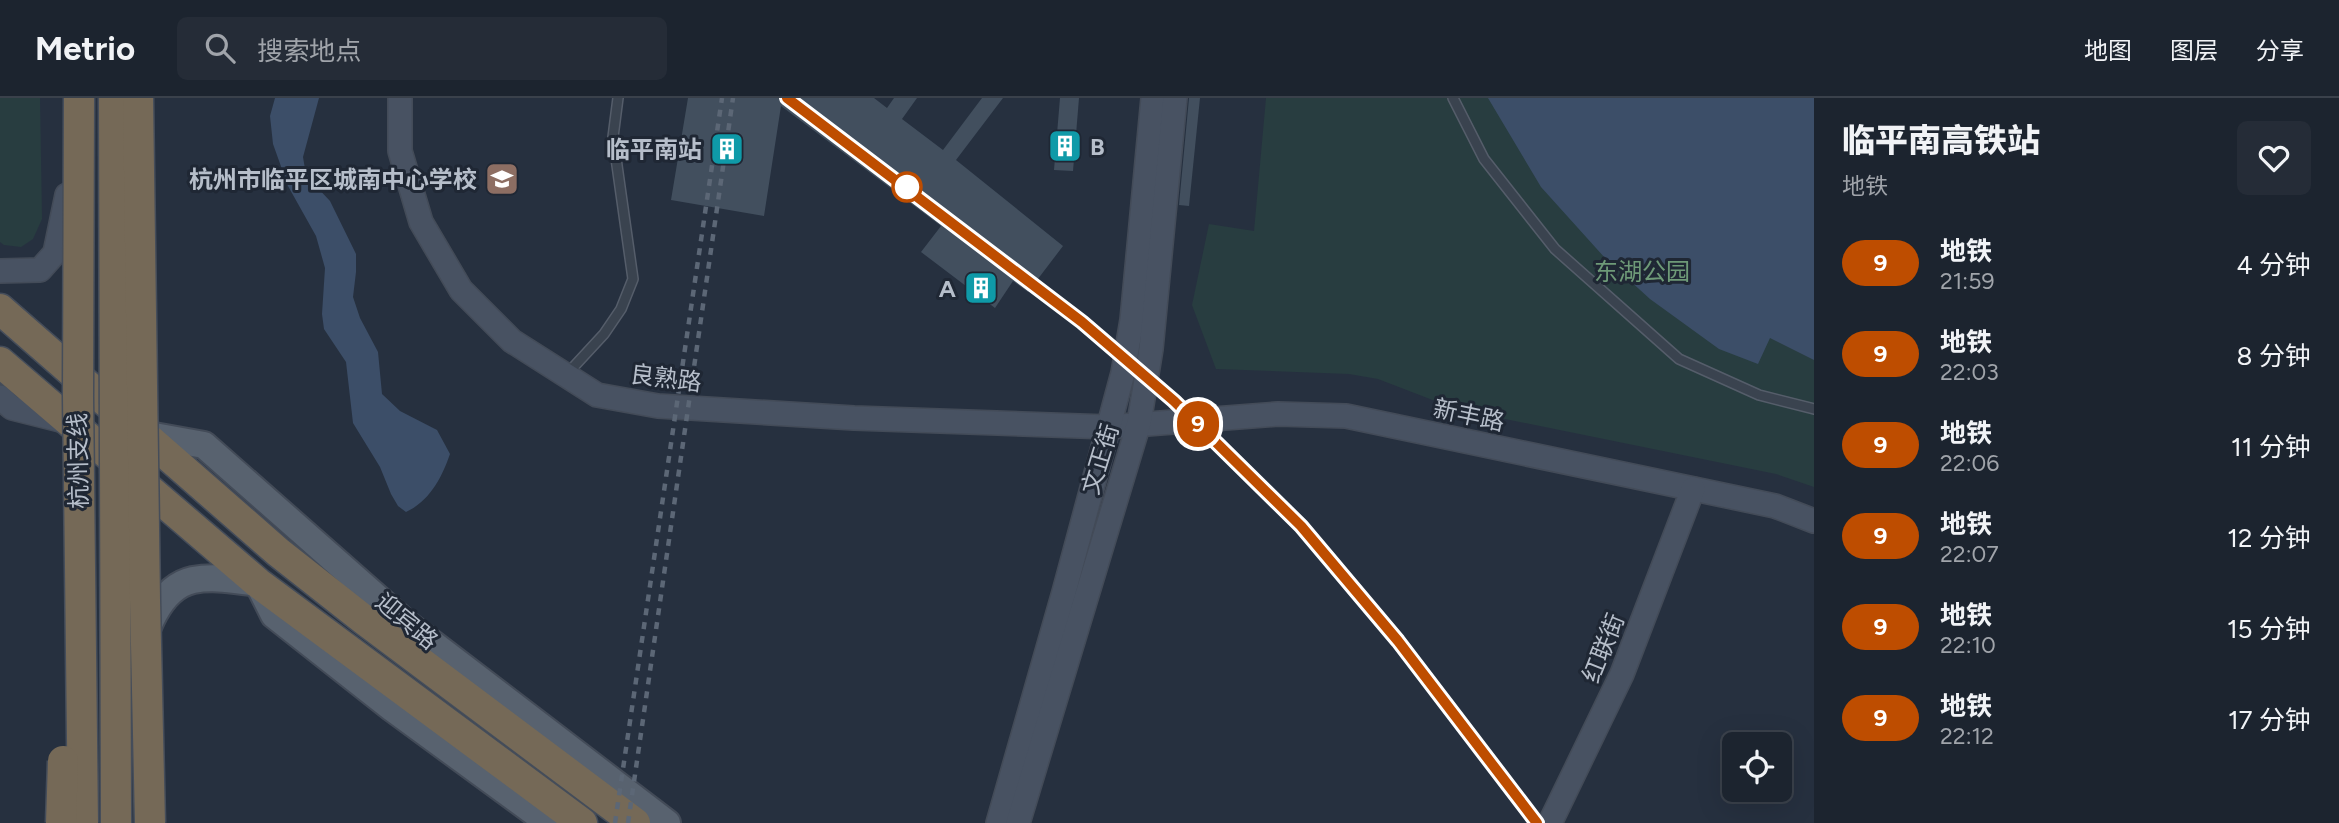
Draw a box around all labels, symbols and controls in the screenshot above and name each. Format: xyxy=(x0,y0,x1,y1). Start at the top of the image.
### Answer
search box xyxy=(177,17,667,80)
text: Metrio xyxy=(35,29,135,68)
icon: search xyxy=(201,29,239,67)
text: 搜索地点 xyxy=(257,35,361,67)
text: 地图 xyxy=(2084,36,2132,65)
text: 图层 xyxy=(2170,36,2218,65)
text: 分享 xyxy=(2256,36,2304,65)
text: 临平南高铁站 xyxy=(1842,121,2040,160)
button: heart xyxy=(2237,121,2311,195)
building icon: B xyxy=(1046,127,1084,165)
building icon: 临平南站 xyxy=(708,130,746,168)
place label: B xyxy=(1090,132,1105,161)
place label: 临平南站 xyxy=(606,135,702,164)
school or university icon: 杭州市临平区城南中心学校 xyxy=(483,160,521,198)
place label: 杭州市临平区城南中心学校 xyxy=(189,165,477,194)
unlabelled marker xyxy=(892,172,922,202)
text: 地铁 xyxy=(1842,172,1888,200)
text: 地铁 xyxy=(1940,235,1992,267)
text: 9 xyxy=(1874,248,1887,277)
text: 4 分钟 xyxy=(2236,249,2311,281)
park label: 东湖公园 xyxy=(1594,257,1690,286)
text: 21:59 xyxy=(1940,267,1994,295)
building icon: A xyxy=(962,269,1000,307)
place label: A xyxy=(939,274,956,303)
text: 地铁 xyxy=(1940,326,1992,358)
text: 9 xyxy=(1874,339,1887,368)
text: 8 分钟 xyxy=(2237,340,2311,372)
text: 22:03 xyxy=(1940,358,1999,386)
street label: 良熟路 xyxy=(629,359,703,397)
street label: 新丰路 xyxy=(1431,393,1507,437)
line badge: 9 xyxy=(1175,401,1221,447)
text: 9 xyxy=(1191,409,1205,438)
street label: 杭州支线 xyxy=(63,413,93,509)
text: 地铁 xyxy=(1940,417,1992,449)
street label: 文正街 xyxy=(1076,420,1124,498)
text: 9 xyxy=(1874,430,1887,459)
text: 11 分钟 xyxy=(2231,431,2311,463)
text: 22:06 xyxy=(1940,449,1999,477)
text: 地铁 xyxy=(1940,508,1992,540)
text: 9 xyxy=(1874,521,1887,550)
text: 12 分钟 xyxy=(2227,522,2311,554)
text: 22:07 xyxy=(1940,540,1999,568)
street label: 迎宾路 xyxy=(370,587,444,655)
text: 地铁 xyxy=(1940,599,1992,631)
street label: 红联街 xyxy=(1576,609,1630,687)
text: 9 xyxy=(1874,612,1887,641)
text: 15 分钟 xyxy=(2227,613,2311,645)
text: 22:10 xyxy=(1940,631,1996,659)
text: 地铁 xyxy=(1940,690,1992,722)
text: 9 xyxy=(1874,703,1887,732)
text: 17 分钟 xyxy=(2228,704,2311,736)
text: 22:12 xyxy=(1940,722,1994,750)
map controls xyxy=(1722,732,1792,802)
button: locate xyxy=(1722,732,1792,802)

